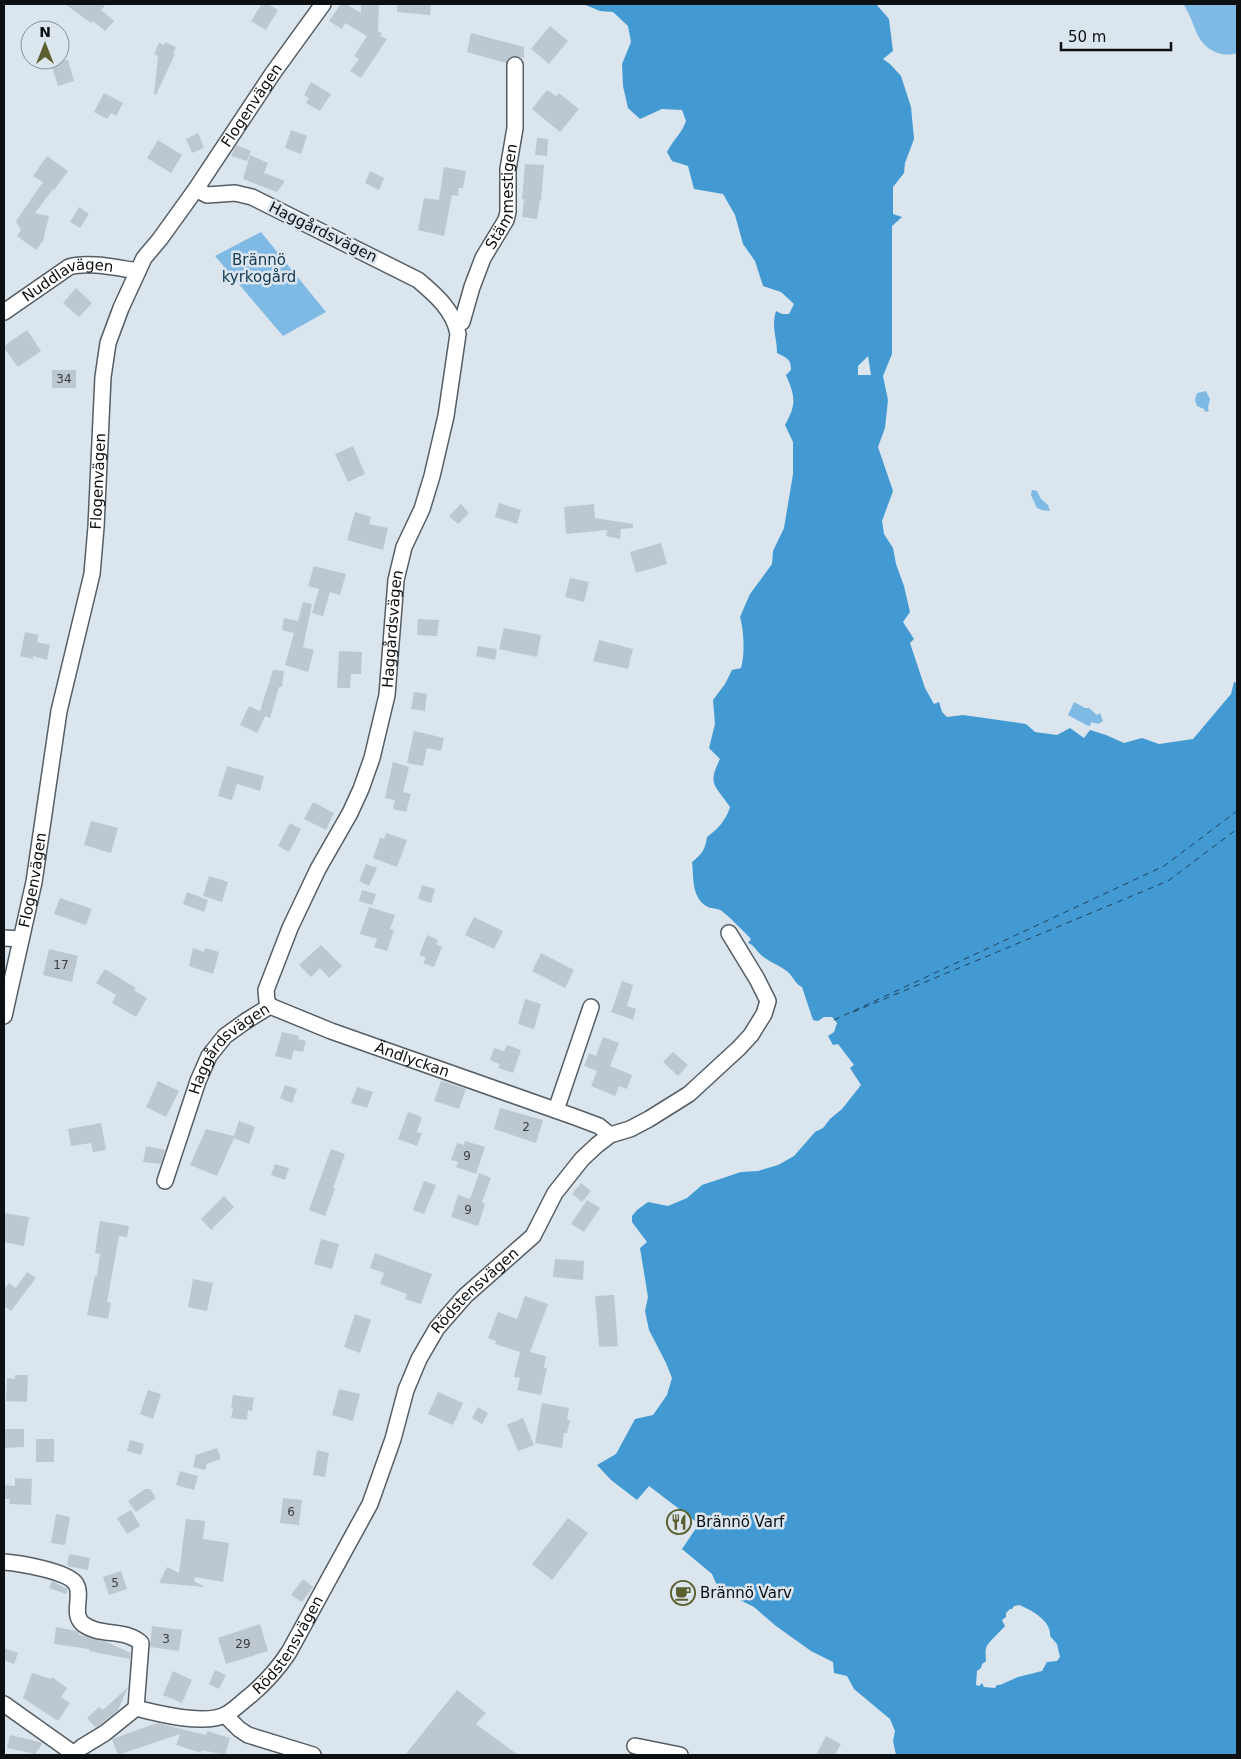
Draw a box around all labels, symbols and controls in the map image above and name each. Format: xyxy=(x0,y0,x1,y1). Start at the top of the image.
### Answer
north arrow xyxy=(20,20,70,70)
scale bar xyxy=(1061,20,1171,52)
text: N xyxy=(39,24,51,40)
text: 50 m xyxy=(1068,28,1106,46)
street label: Flogenvägen xyxy=(217,60,286,151)
street label: Stämmestigen xyxy=(481,142,521,252)
street label: Haggårdsvägen xyxy=(266,198,380,266)
park label: Brännö kyrkogård xyxy=(222,251,296,286)
street label: Nuddlavägen xyxy=(19,256,115,306)
house number: 34 xyxy=(56,372,72,386)
street label: Flogenvägen xyxy=(87,433,109,530)
street label: Haggårdsvägen xyxy=(379,568,407,688)
street label: Flogenvägen xyxy=(15,831,50,929)
house number: 17 xyxy=(53,958,69,972)
street label: Haggårdsvägen xyxy=(185,1000,273,1097)
street label: Ändlyckan xyxy=(373,1037,452,1081)
house number: 2 xyxy=(522,1120,530,1134)
house number: 9 xyxy=(463,1149,471,1163)
house number: 9 xyxy=(464,1203,472,1217)
street label: Rödstensvägen xyxy=(428,1244,522,1337)
house number: 6 xyxy=(287,1505,295,1519)
restaurant icon: Brännö Varf xyxy=(666,1509,692,1535)
place label: Brännö Varf xyxy=(696,1513,785,1531)
house number: 5 xyxy=(111,1576,119,1590)
cafe icon: Brännö Varv xyxy=(670,1580,696,1606)
place label: Brännö Varv xyxy=(700,1584,792,1602)
street label: Rödstensvägen xyxy=(249,1593,327,1698)
house number: 3 xyxy=(162,1632,170,1646)
house number: 29 xyxy=(235,1637,251,1651)

